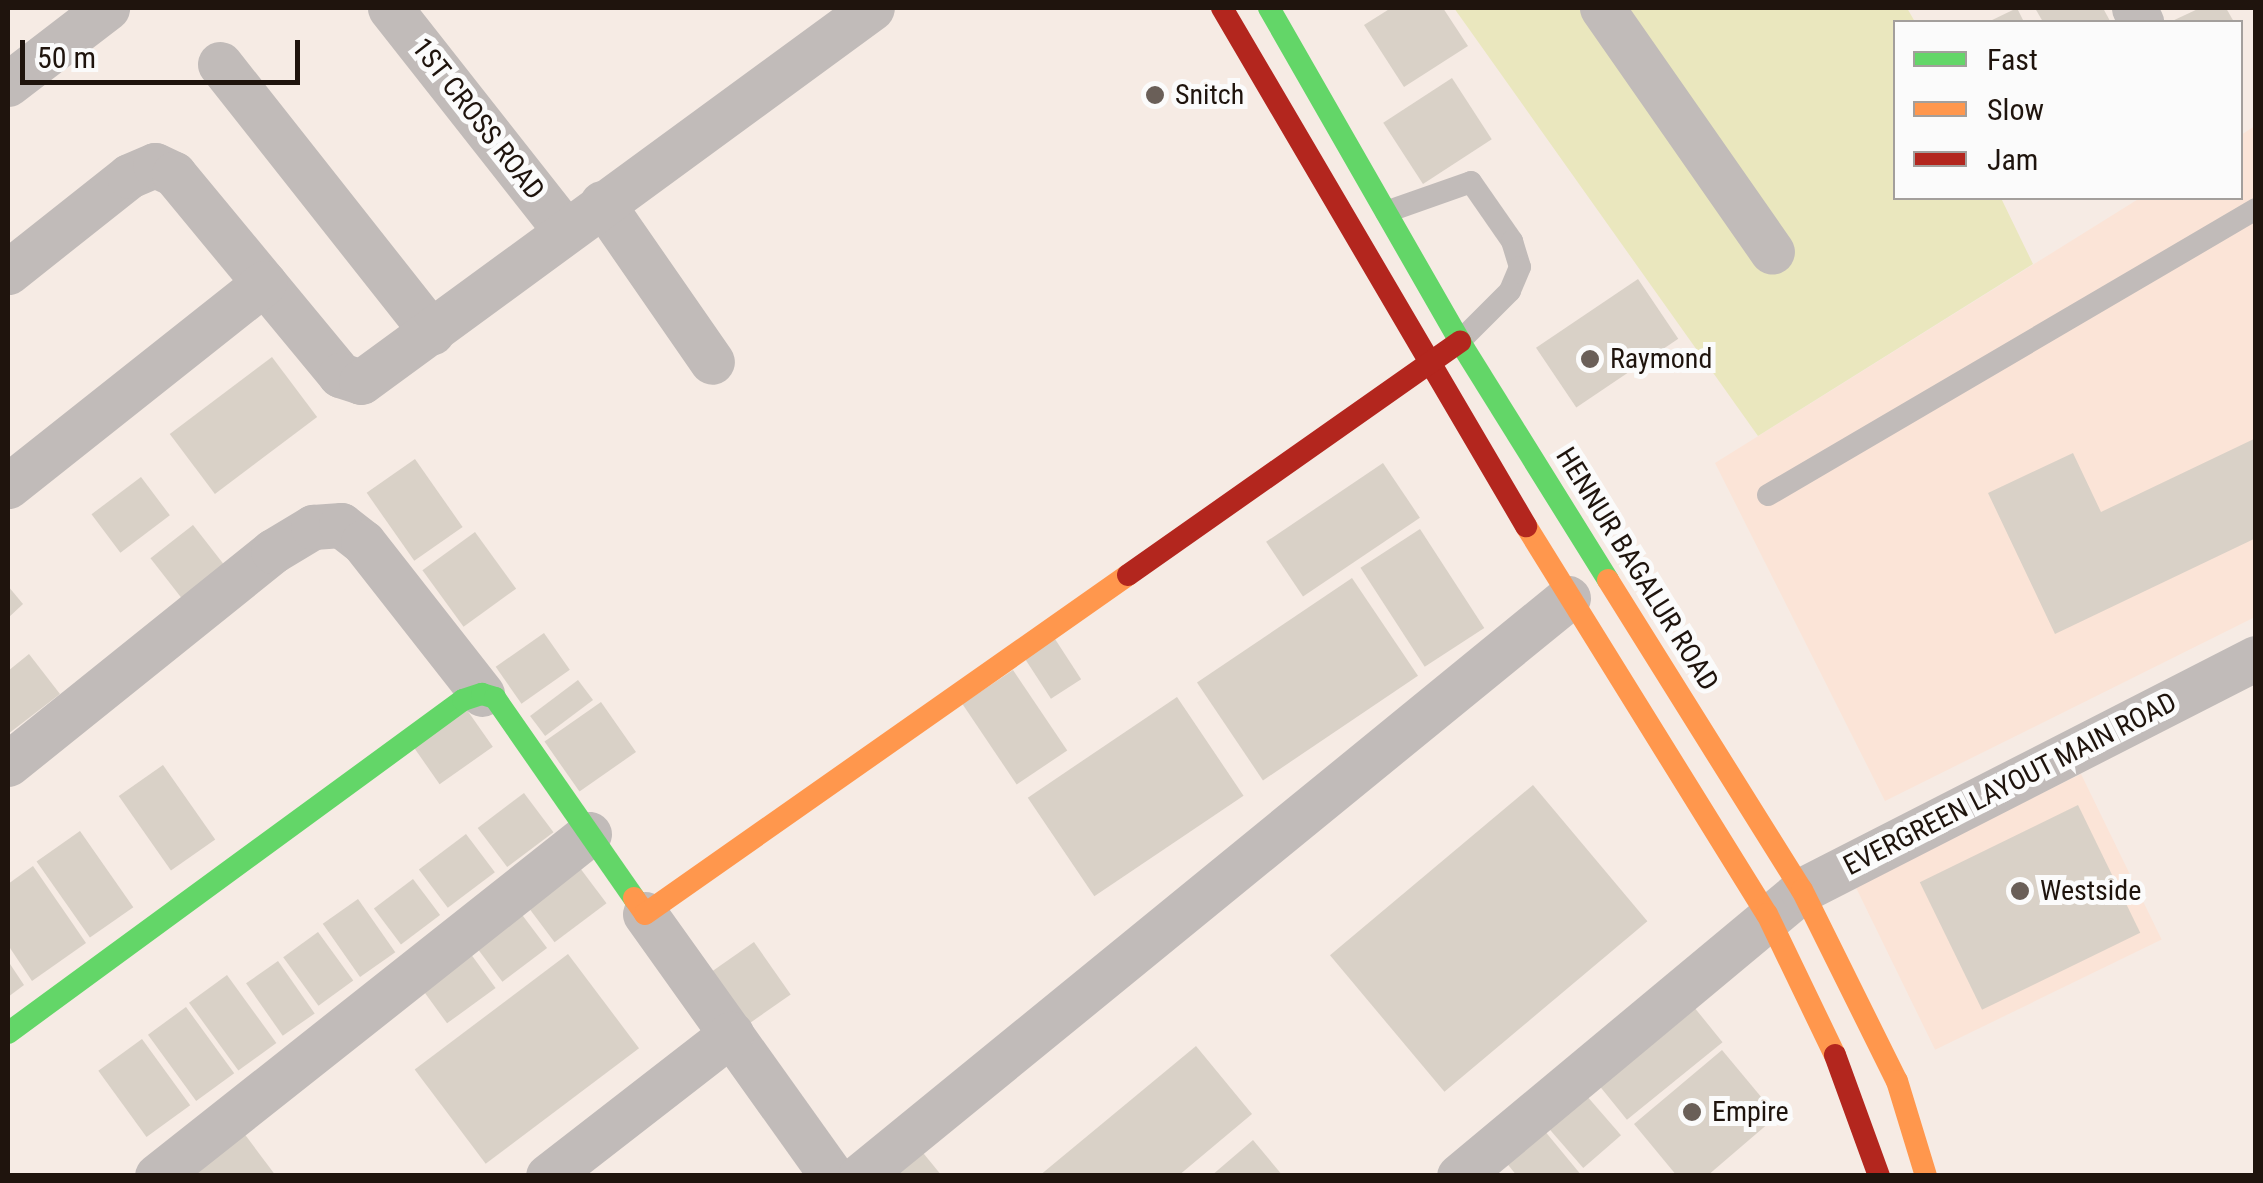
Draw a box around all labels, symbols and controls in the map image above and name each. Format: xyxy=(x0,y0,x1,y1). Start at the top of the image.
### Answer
scale bar xyxy=(25,20,305,82)
legend xyxy=(1893,20,2243,200)
street label: 1ST CROSS ROAD xyxy=(404,31,552,207)
text: 50 m xyxy=(37,40,96,75)
text: Fast xyxy=(1987,42,2038,77)
place label: Snitch xyxy=(1175,78,1244,112)
marker: Snitch xyxy=(1144,84,1166,106)
text: Slow xyxy=(1987,92,2044,127)
text: Jam xyxy=(1987,142,2038,177)
place label: Raymond xyxy=(1610,342,1712,376)
marker: Raymond xyxy=(1579,348,1601,370)
street label: HENNUR BAGALUR ROAD xyxy=(1549,441,1725,697)
street label: EVERGREEN LAYOUT MAIN ROAD xyxy=(1838,685,2182,883)
place label: Westside xyxy=(2040,874,2141,908)
marker: Westside xyxy=(2009,880,2031,902)
place label: Empire xyxy=(1712,1095,1789,1129)
marker: Empire xyxy=(1681,1101,1703,1123)

